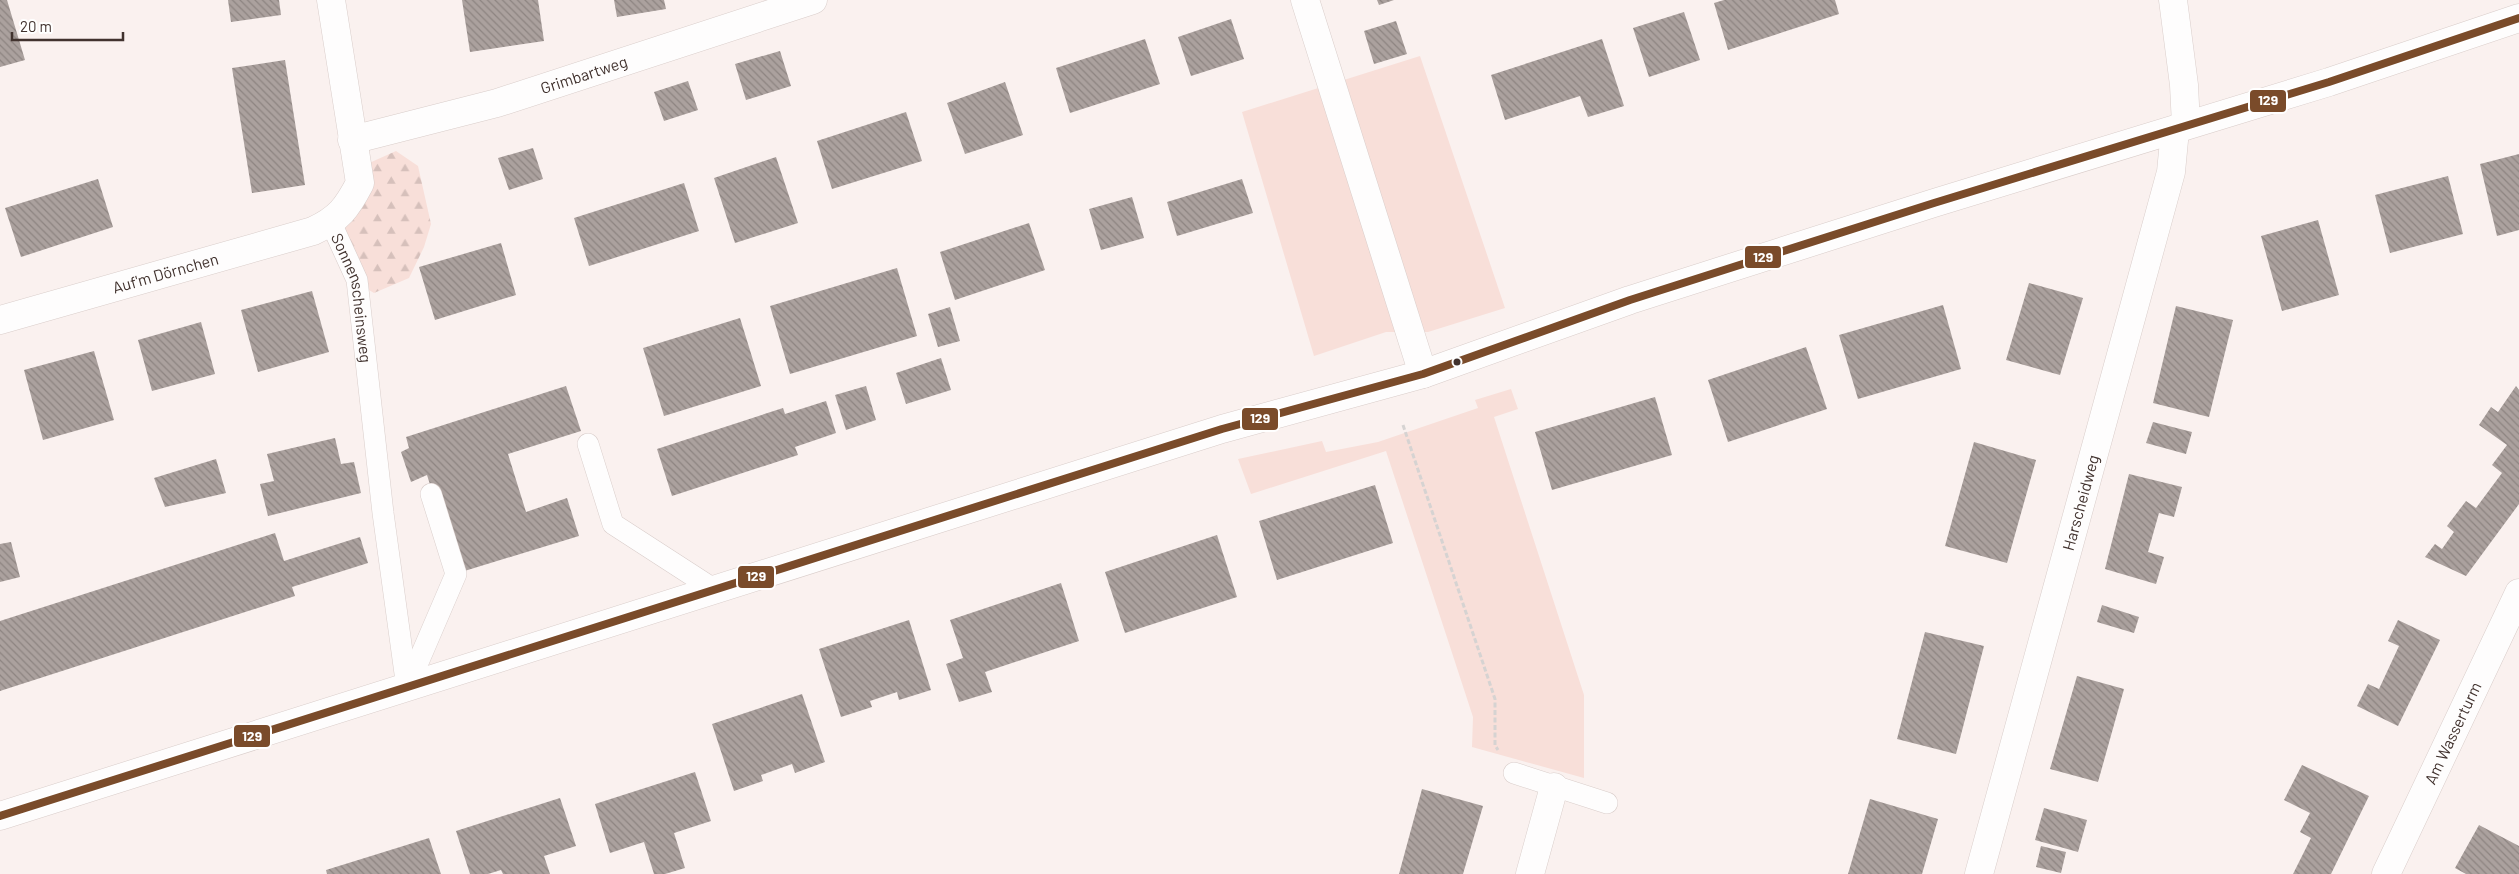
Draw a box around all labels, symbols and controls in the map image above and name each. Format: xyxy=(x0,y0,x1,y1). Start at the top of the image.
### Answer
scale bar xyxy=(12,10,124,42)
text: 20 m xyxy=(20,17,52,35)
street label: Grimbartweg xyxy=(538,51,629,97)
line badge: 129 xyxy=(2249,89,2287,113)
text: 129 xyxy=(2258,91,2278,108)
street label: Sonnenscheinsweg xyxy=(328,230,376,364)
line badge: 129 xyxy=(1744,245,1782,269)
street label: Auf'm Dörnchen xyxy=(110,248,220,297)
text: 129 xyxy=(1753,248,1773,265)
unlabelled marker xyxy=(1452,357,1462,367)
line badge: 129 xyxy=(1241,407,1279,431)
text: 129 xyxy=(1250,409,1270,426)
street label: Harscheidweg xyxy=(2058,452,2102,553)
line badge: 129 xyxy=(737,565,775,589)
text: 129 xyxy=(746,567,766,584)
street label: Am Wasserturm xyxy=(2420,679,2485,787)
line badge: 129 xyxy=(233,724,271,748)
text: 129 xyxy=(242,727,262,744)

